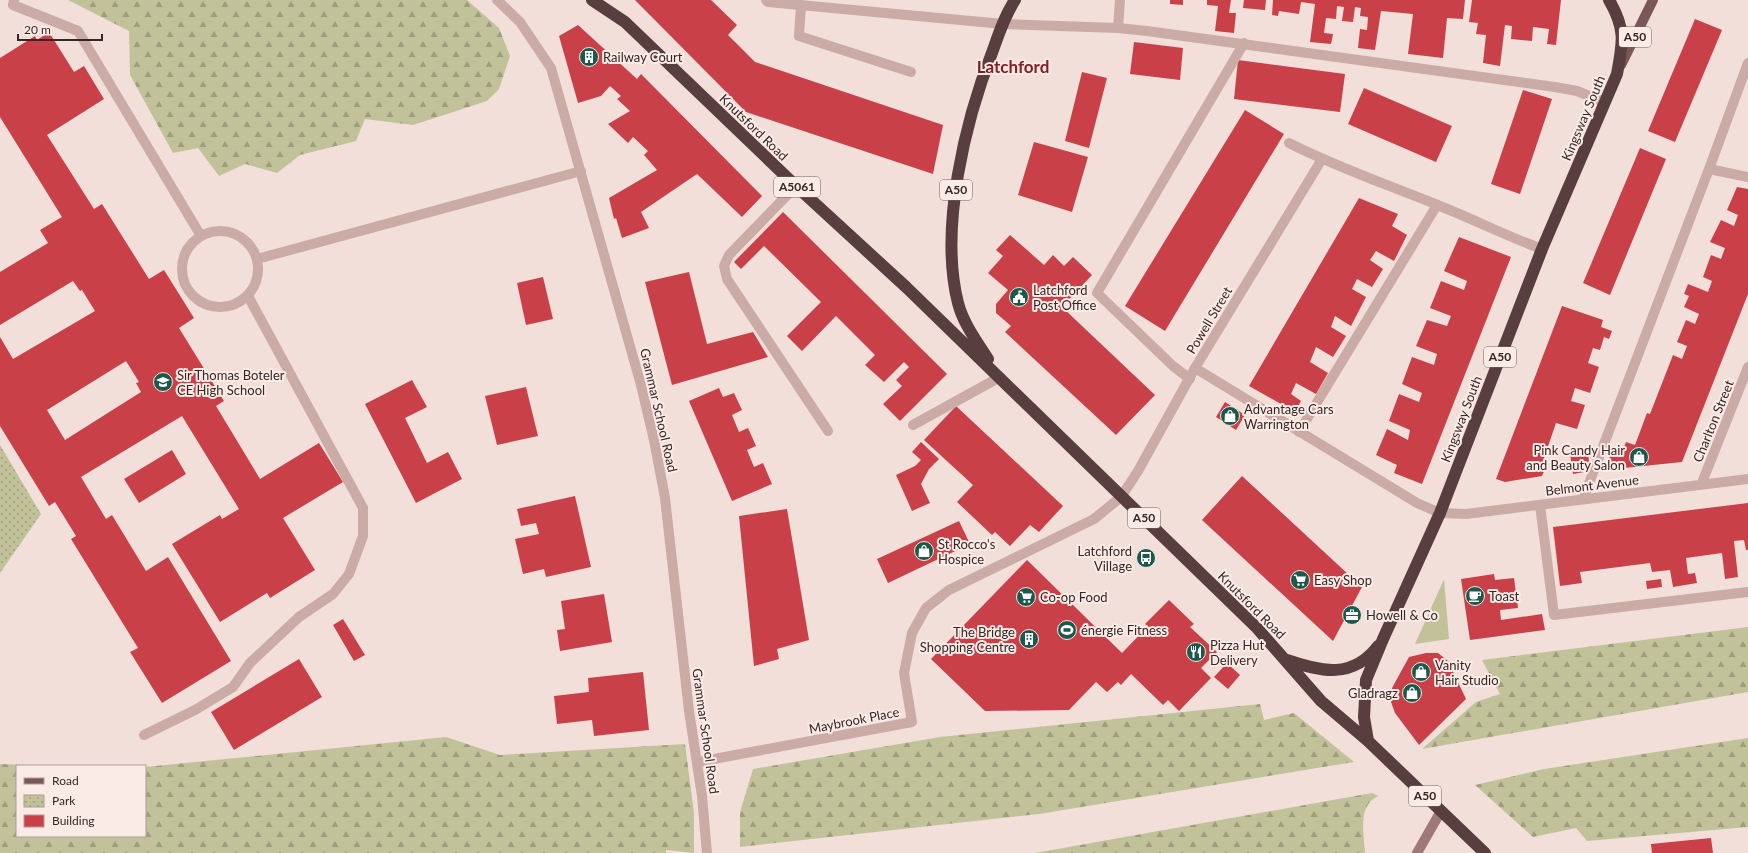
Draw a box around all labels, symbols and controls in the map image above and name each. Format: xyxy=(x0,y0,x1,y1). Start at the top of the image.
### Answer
scale bar xyxy=(18,16,102,42)
text: 20 m xyxy=(24,22,51,37)
road number: A50 xyxy=(1619,27,1651,47)
building icon: Railway Court xyxy=(578,46,600,68)
place label: Railway Court xyxy=(603,49,683,65)
district label: Latchford xyxy=(977,56,1049,77)
street label: Kingsway South xyxy=(1558,73,1608,163)
street label: Knutsford Road xyxy=(716,90,792,164)
road number: A5061 xyxy=(774,177,820,197)
road number: A50 xyxy=(940,180,972,200)
place label: Latchford Post Office xyxy=(1033,282,1096,313)
street label: Powell Street xyxy=(1183,283,1235,356)
public building icon: Latchford Post Office xyxy=(1008,286,1030,308)
street label: Grammar School Road xyxy=(637,347,681,473)
road number: A50 xyxy=(1484,347,1516,367)
place label: Sir Thomas Boteler CE High School xyxy=(177,367,285,398)
school or university icon: Sir Thomas Boteler CE High School xyxy=(152,371,174,393)
street label: Kingsway South xyxy=(1437,374,1485,464)
street label: Charlton Street xyxy=(1689,377,1737,464)
place label: Advantage Cars Warrington xyxy=(1244,401,1334,432)
shop icon: Advantage Cars Warrington xyxy=(1219,405,1241,427)
place label: Pink Candy Hair and Beauty Salon xyxy=(1526,442,1625,473)
shop icon: Pink Candy Hair and Beauty Salon xyxy=(1628,446,1650,468)
street label: Belmont Avenue xyxy=(1544,471,1640,499)
road number: A50 xyxy=(1128,508,1160,528)
place label: St Rocco's Hospice xyxy=(938,536,996,567)
shop icon: St Rocco's Hospice xyxy=(913,540,935,562)
place label: Latchford Village xyxy=(1077,543,1132,574)
bus stop icon: Latchford Village xyxy=(1135,547,1157,569)
street label: Knutsford Road xyxy=(1215,568,1289,642)
supermarket icon: Easy Shop xyxy=(1289,569,1311,591)
place label: Easy Shop xyxy=(1314,572,1372,588)
cafe icon: Toast xyxy=(1464,585,1486,607)
supermarket icon: Co-op Food xyxy=(1015,586,1037,608)
place label: Toast xyxy=(1489,588,1520,604)
place label: Co-op Food xyxy=(1040,589,1108,605)
office icon: Howell & Co xyxy=(1341,604,1363,626)
place label: Howell & Co xyxy=(1366,607,1438,623)
sports icon: énergie Fitness xyxy=(1056,619,1078,641)
place label: énergie Fitness xyxy=(1081,622,1167,638)
place label: The Bridge Shopping Centre xyxy=(920,624,1015,655)
building icon: The Bridge Shopping Centre xyxy=(1018,628,1040,650)
place label: Pizza Hut Delivery xyxy=(1210,637,1264,668)
restaurant icon: Pizza Hut Delivery xyxy=(1185,641,1207,663)
place label: Vanity Hair Studio xyxy=(1435,657,1499,688)
shop icon: Vanity Hair Studio xyxy=(1410,661,1432,683)
street label: Grammar School Road xyxy=(689,667,723,795)
shop icon: Gladragz xyxy=(1401,682,1423,704)
place label: Gladragz xyxy=(1348,685,1398,701)
street label: Maybrook Place xyxy=(808,703,901,737)
legend xyxy=(16,765,146,837)
text: Road xyxy=(52,773,79,788)
road number: A50 xyxy=(1409,786,1441,806)
text: Park xyxy=(52,793,76,808)
text: Building xyxy=(52,813,95,828)

